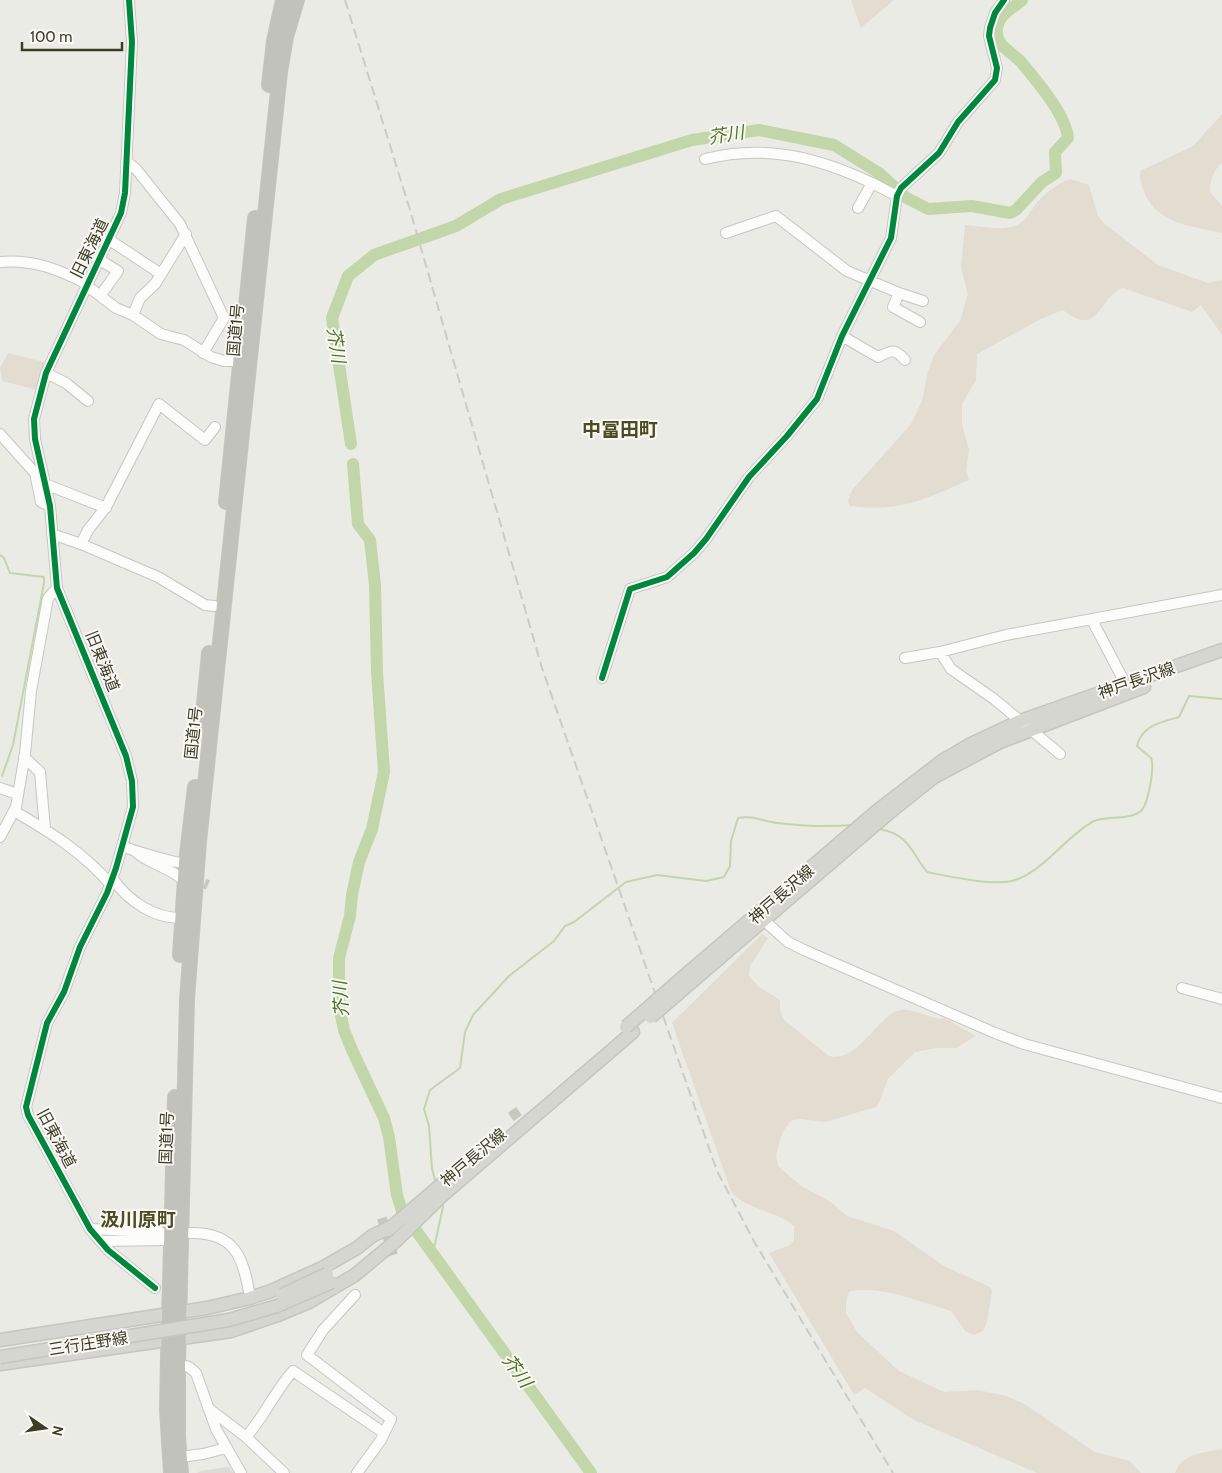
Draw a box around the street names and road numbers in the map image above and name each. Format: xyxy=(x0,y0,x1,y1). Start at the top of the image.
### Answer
street label: 旧東海道 xyxy=(67,215,112,281)
street label: 国道1号 xyxy=(224,303,247,357)
street label: 旧東海道 xyxy=(82,628,123,694)
street label: 神戸長沢線 xyxy=(1095,658,1177,702)
street label: 国道1号 xyxy=(181,706,206,761)
street label: 神戸長沢線 xyxy=(745,861,818,928)
street label: 旧東海道 xyxy=(33,1106,80,1171)
street label: 国道1号 xyxy=(156,1111,177,1165)
street label: 神戸長沢線 xyxy=(437,1124,510,1190)
street label: 三行庄野線 xyxy=(47,1328,129,1359)

